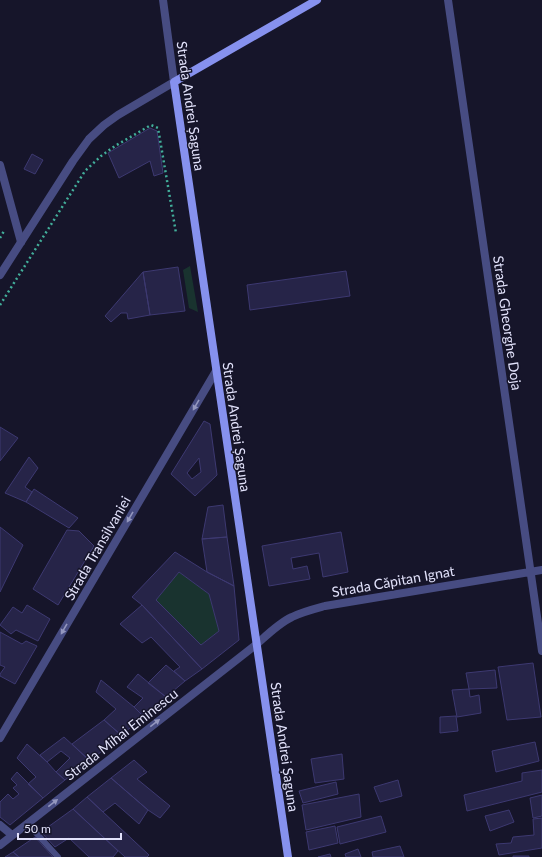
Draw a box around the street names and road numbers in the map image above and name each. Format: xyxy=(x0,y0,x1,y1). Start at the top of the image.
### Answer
street label: Strada Andrei Șaguna xyxy=(173,40,209,172)
street label: Strada Gheorghe Doja xyxy=(490,255,526,391)
street label: Strada Andrei Șaguna xyxy=(219,361,255,493)
street label: Strada Transilvaniei xyxy=(60,493,134,603)
street label: Strada Căpitan Ignat xyxy=(330,562,456,600)
street label: Strada Andrei Șaguna xyxy=(267,681,303,813)
street label: Strada Mihai Eminescu xyxy=(61,684,181,784)

